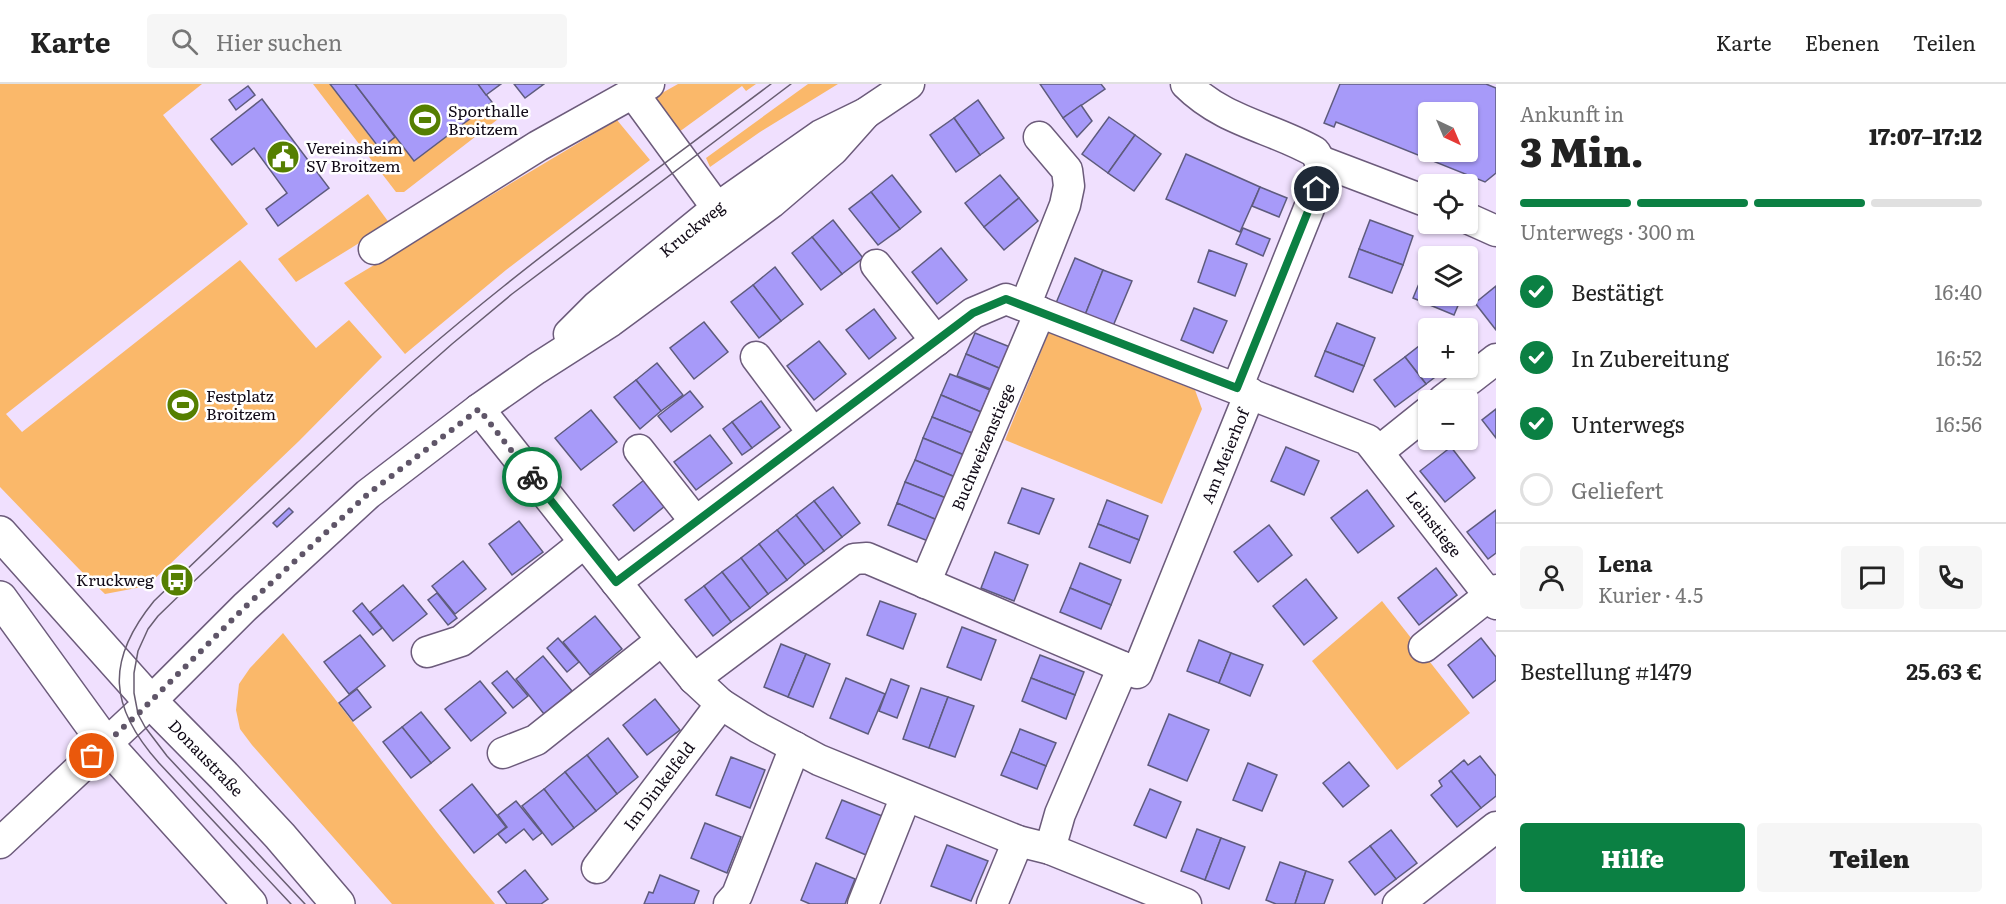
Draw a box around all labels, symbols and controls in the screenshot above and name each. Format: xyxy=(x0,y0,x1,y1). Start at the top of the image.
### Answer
search box xyxy=(147,14,567,68)
text: Karte xyxy=(30,20,111,62)
icon: search xyxy=(168,25,201,58)
text: Hier suchen xyxy=(216,25,342,58)
text: Karte xyxy=(1716,26,1772,57)
text: Ebenen xyxy=(1805,26,1880,57)
text: Teilen xyxy=(1913,26,1976,57)
place label: Sporthalle Broitzem xyxy=(448,98,529,140)
text: Ankunft in xyxy=(1520,98,1624,128)
sports icon: Sporthalle Broitzem xyxy=(407,102,443,138)
north arrow xyxy=(1418,102,1478,162)
map controls xyxy=(1418,102,1478,450)
text: 17:07–17:12 xyxy=(1869,119,1982,152)
text: 3 Min. xyxy=(1520,121,1643,179)
place label: Vereinsheim SV Broitzem xyxy=(306,135,403,177)
public building icon: Vereinsheim SV Broitzem xyxy=(265,139,301,175)
pin xyxy=(1291,163,1342,214)
icon: home xyxy=(1300,172,1333,205)
button: locate xyxy=(1418,174,1478,234)
street label: Kruckweg xyxy=(654,194,729,262)
text: Unterwegs · 300 m xyxy=(1520,216,1695,246)
button: layers xyxy=(1418,246,1478,306)
icon: check xyxy=(1520,275,1553,308)
text: Bestätigt xyxy=(1571,275,1664,308)
text: 16:40 xyxy=(1934,276,1982,306)
button: + xyxy=(1418,318,1478,378)
icon: check xyxy=(1520,341,1553,374)
text: In Zubereitung xyxy=(1571,341,1729,374)
text: 16:52 xyxy=(1936,342,1982,372)
street label: Buchweizenstiege xyxy=(944,379,1020,514)
place label: Festplatz Broitzem xyxy=(206,383,277,425)
sports icon: Festplatz Broitzem xyxy=(165,387,201,423)
button: − xyxy=(1418,390,1478,450)
street label: Am Meierhof xyxy=(1194,403,1255,507)
icon: check xyxy=(1520,407,1553,440)
text: Unterwegs xyxy=(1571,407,1684,440)
text: 16:56 xyxy=(1936,408,1982,438)
courier xyxy=(502,447,562,507)
icon: bike xyxy=(516,461,549,494)
text: Geliefert xyxy=(1571,473,1664,506)
street label: Leinstiege xyxy=(1401,485,1468,562)
button: person xyxy=(1520,546,1583,609)
text: Lena xyxy=(1598,546,1653,579)
button: chat xyxy=(1841,546,1904,609)
button: phone xyxy=(1919,546,1982,609)
bus stop icon: Kruckweg xyxy=(159,562,195,598)
place label: Kruckweg xyxy=(76,567,154,591)
text: Kurier · 4.5 xyxy=(1598,579,1703,609)
text: Bestellung #1479 xyxy=(1520,654,1692,687)
text: 25.63 € xyxy=(1906,654,1982,687)
street label: Donaustraße xyxy=(164,713,250,801)
pin xyxy=(66,730,117,781)
street label: Im Dinkelfeld xyxy=(617,736,700,835)
icon: bag xyxy=(75,739,108,772)
button: Hilfe xyxy=(1520,823,1745,892)
button: Teilen xyxy=(1757,823,1982,892)

